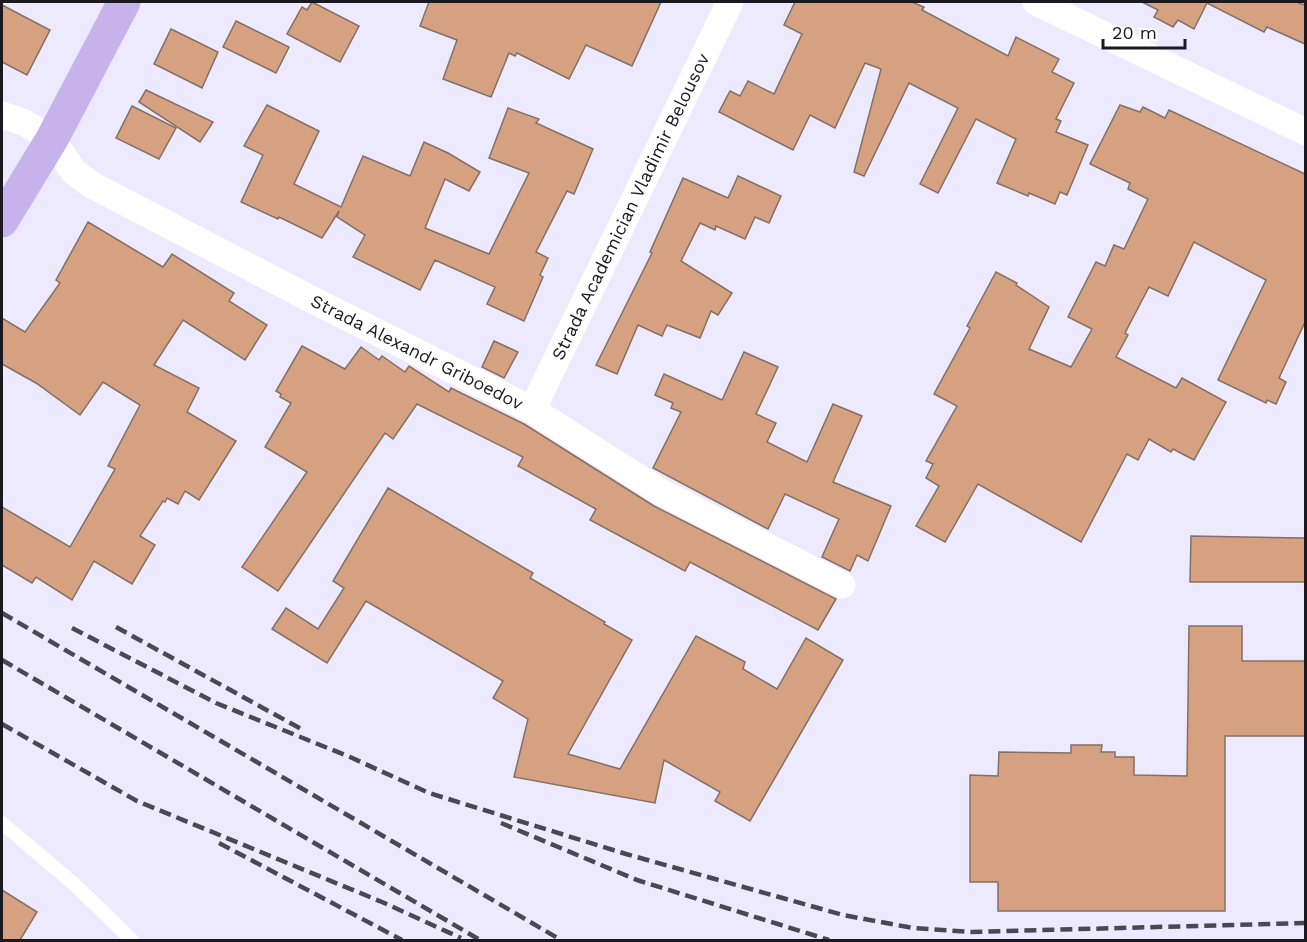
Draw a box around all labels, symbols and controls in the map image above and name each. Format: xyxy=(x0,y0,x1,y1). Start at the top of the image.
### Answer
scale bar xyxy=(1103,12,1186,50)
text: 20 m xyxy=(1112,22,1157,43)
street label: Strada Academician Vladimir Belousov xyxy=(547,49,714,363)
street label: Strada Alexandr Griboedov xyxy=(308,290,527,414)

